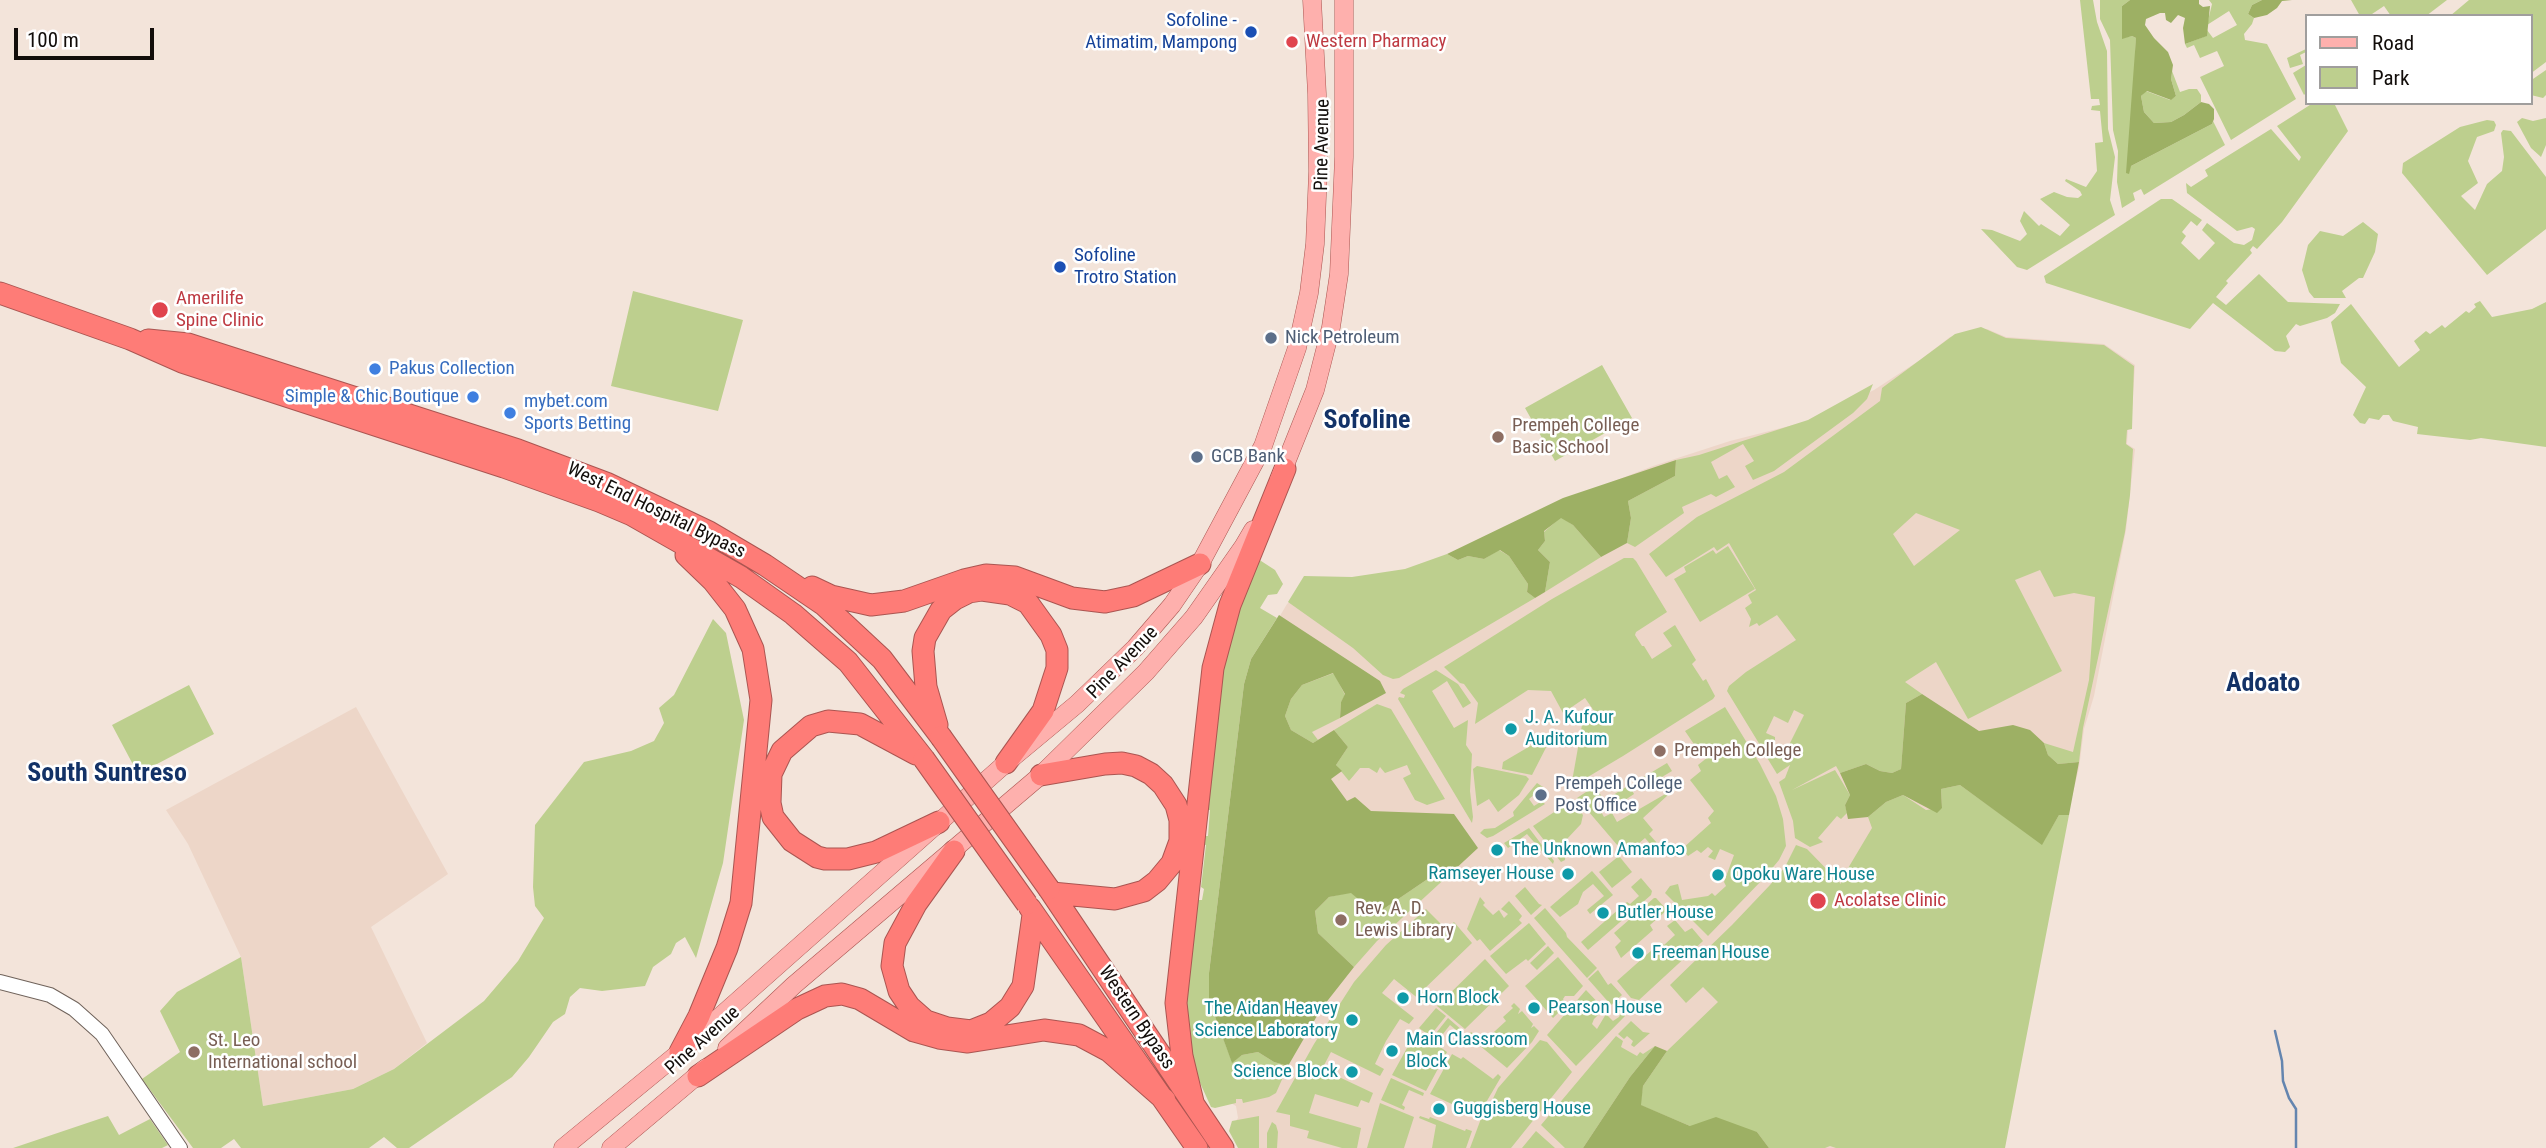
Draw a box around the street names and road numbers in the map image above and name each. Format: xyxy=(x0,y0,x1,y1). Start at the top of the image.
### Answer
street label: Pine Avenue xyxy=(1311,99,1335,191)
street label: West End Hospital Bypass xyxy=(563,458,749,564)
street label: Pine Avenue xyxy=(1083,622,1163,704)
street label: Western Bypass xyxy=(1093,962,1179,1074)
street label: Pine Avenue xyxy=(661,1002,745,1080)

